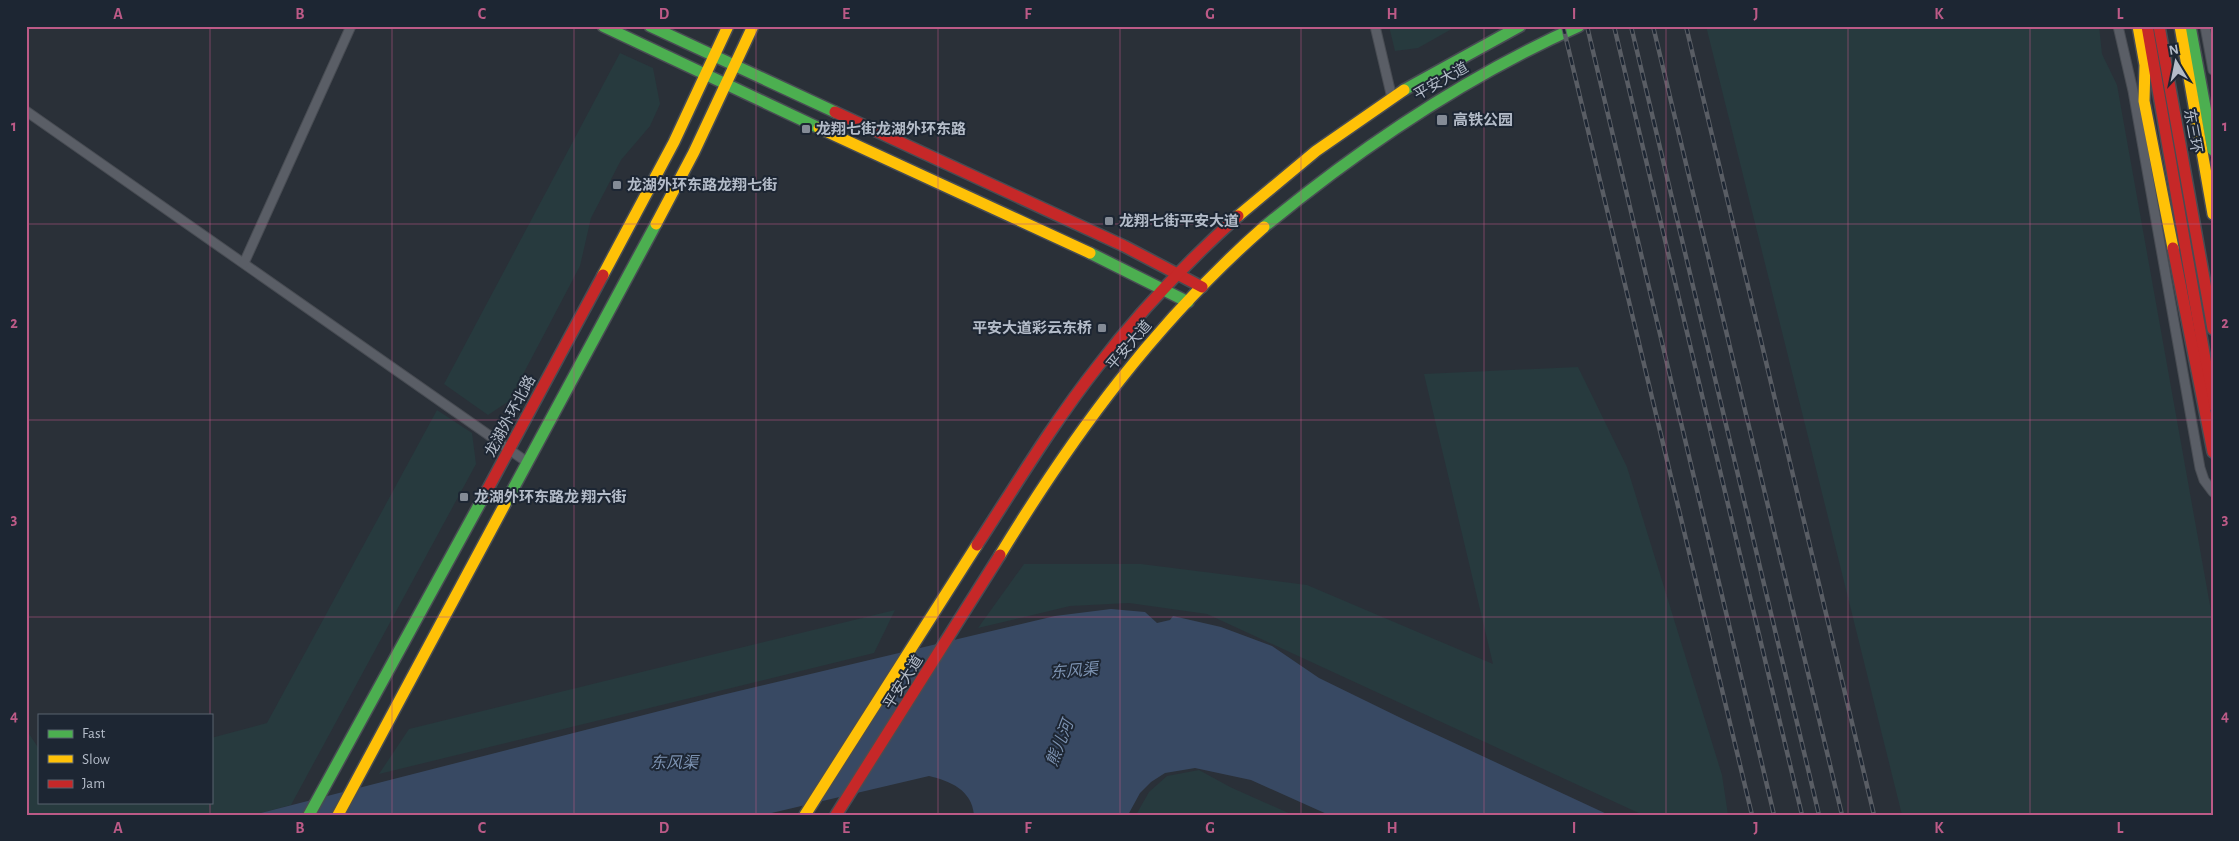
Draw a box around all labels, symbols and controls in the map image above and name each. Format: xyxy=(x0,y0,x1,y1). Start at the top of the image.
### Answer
text: A xyxy=(113,6,123,22)
text: B xyxy=(295,6,305,22)
text: C xyxy=(478,6,487,22)
text: D xyxy=(659,6,670,22)
text: E xyxy=(842,6,850,22)
text: F xyxy=(1024,6,1032,22)
text: G xyxy=(1205,6,1215,22)
text: H xyxy=(1386,6,1398,22)
text: I xyxy=(1572,6,1576,22)
text: J xyxy=(1753,6,1759,22)
text: K xyxy=(1934,6,1944,22)
text: L xyxy=(2117,6,2124,22)
north arrow xyxy=(2152,38,2202,88)
text: N xyxy=(2168,42,2180,58)
street label: 平安大道 xyxy=(1411,59,1471,103)
street label: 东三环 xyxy=(2181,107,2205,155)
place label: 高铁公园 xyxy=(1453,112,1513,128)
marker: 高铁公园 xyxy=(1435,113,1449,127)
text: 1 xyxy=(11,118,17,134)
text: 1 xyxy=(2222,118,2228,134)
place label: 龙翔七街龙湖外环东路 xyxy=(816,120,966,137)
marker: 龙翔七街龙湖外环东路 xyxy=(800,123,812,135)
place label: 龙湖外环东路龙翔七街 xyxy=(627,176,777,193)
marker: 龙湖外环东路龙翔七街 xyxy=(611,179,623,191)
place label: 龙翔七街平安大道 xyxy=(1119,212,1239,229)
marker: 龙翔七街平安大道 xyxy=(1103,215,1115,227)
text: 2 xyxy=(10,315,18,331)
text: 2 xyxy=(2221,315,2229,331)
street label: 平安大道 xyxy=(1103,317,1155,373)
place label: 平安大道彩云东桥 xyxy=(972,320,1092,336)
marker: 平安大道彩云东桥 xyxy=(1096,322,1108,334)
street label: 龙湖外环北路 xyxy=(481,372,538,459)
place label: 龙湖外环东路龙 翔六街 xyxy=(474,488,626,505)
marker: 龙湖外环东路龙 翔六街 xyxy=(458,491,470,503)
text: 3 xyxy=(11,511,18,527)
text: 3 xyxy=(2222,511,2229,527)
street label: 平安大道 xyxy=(880,652,926,712)
water label: 东风渠 xyxy=(1049,660,1101,681)
text: 4 xyxy=(10,708,18,724)
text: 4 xyxy=(2221,708,2229,724)
legend xyxy=(38,714,212,804)
water label: 熊儿河 xyxy=(1043,715,1077,769)
text: Fast xyxy=(82,726,106,741)
text: Slow xyxy=(82,752,110,767)
water label: 东风渠 xyxy=(650,754,700,771)
text: Jam xyxy=(82,776,105,791)
text: A xyxy=(113,820,123,836)
text: B xyxy=(295,820,305,836)
text: C xyxy=(478,820,487,836)
text: D xyxy=(659,820,670,836)
text: E xyxy=(842,820,850,836)
text: F xyxy=(1024,820,1032,836)
text: G xyxy=(1205,820,1215,836)
text: H xyxy=(1386,820,1398,836)
text: I xyxy=(1572,820,1576,836)
text: J xyxy=(1753,820,1759,836)
text: K xyxy=(1934,820,1944,836)
text: L xyxy=(2117,820,2124,836)

